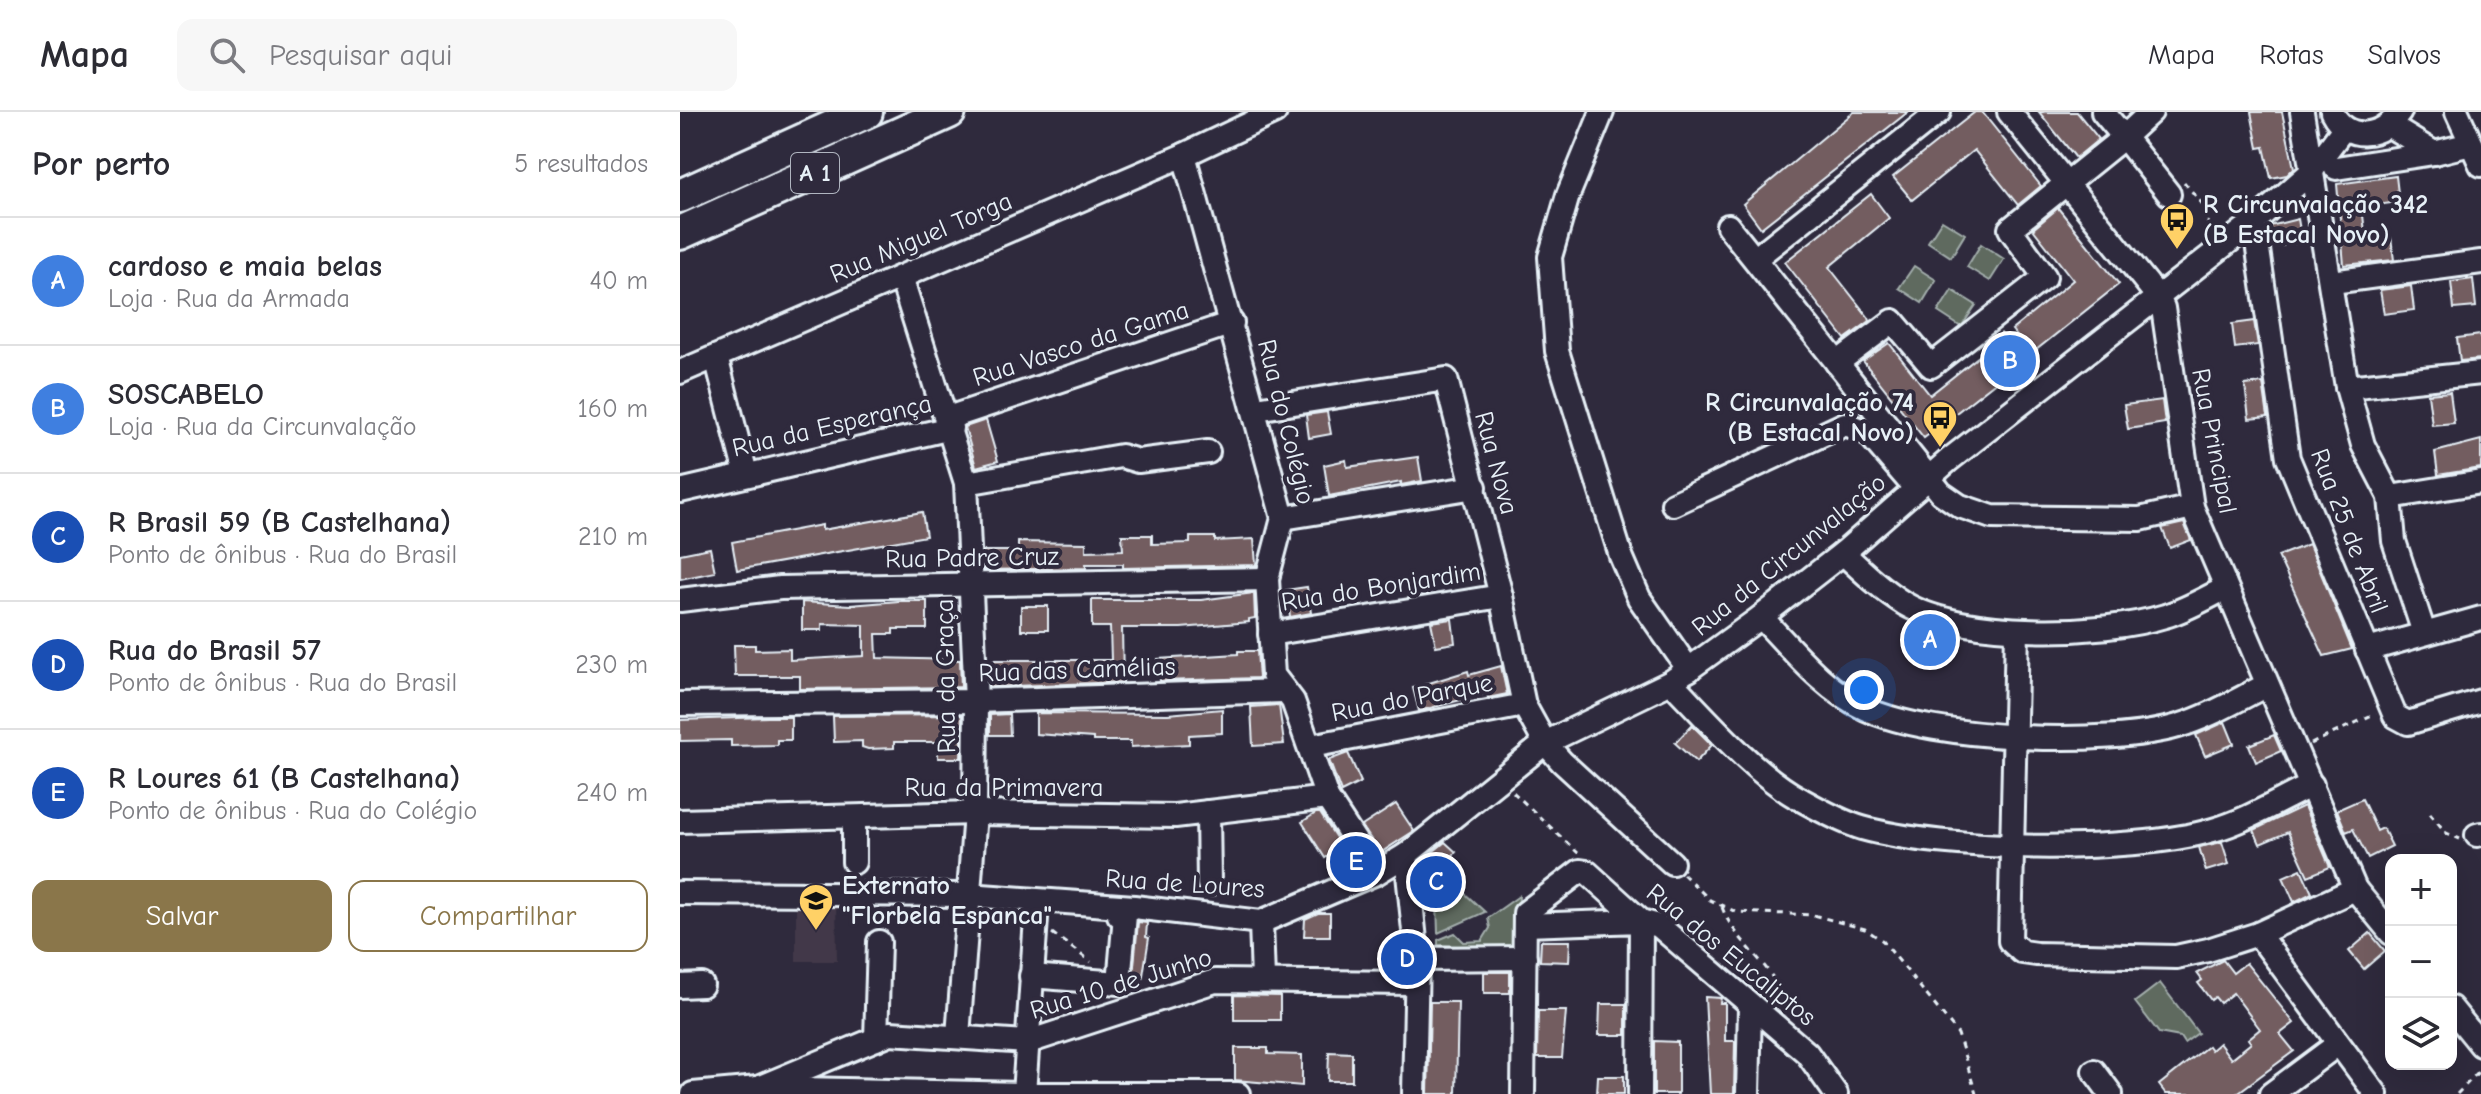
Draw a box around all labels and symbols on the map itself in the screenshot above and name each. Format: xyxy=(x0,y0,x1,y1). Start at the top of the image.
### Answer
road number: A 1 xyxy=(791,153,839,193)
street label: Rua Miguel Torga xyxy=(826,186,1016,290)
place label: R Circunvalação 342 (B Estacal Novo) xyxy=(2203,190,2428,250)
bus stop icon: R Circunvalação 342 (B Estacal Novo) xyxy=(2158,201,2196,251)
street label: Rua Vasco da Gama xyxy=(969,295,1193,393)
pin: B xyxy=(1984,331,2036,391)
street label: Rua do Colégio xyxy=(1251,336,1321,508)
street label: Rua Principal xyxy=(2185,366,2243,516)
street label: Rua da Esperança xyxy=(729,388,935,464)
place label: R Circunvalação 74 (B Estacal Novo) xyxy=(1705,388,1914,448)
bus stop icon: R Circunvalação 74 (B Estacal Novo) xyxy=(1921,399,1959,449)
street label: Rua Nova xyxy=(1468,408,1524,518)
street label: Rua 25 de Abril xyxy=(2304,445,2394,617)
street label: Rua da Circunvalação xyxy=(1686,468,1892,642)
street label: Rua Padre Cruz xyxy=(885,541,1059,575)
street label: Rua do Bonjardim xyxy=(1279,556,1483,618)
street label: Rua da Graça xyxy=(930,598,962,754)
pin: A xyxy=(1904,610,1956,670)
street label: Rua das Camélias xyxy=(978,652,1176,688)
street label: Rua do Parque xyxy=(1329,668,1495,728)
your location xyxy=(1844,670,1884,710)
street label: Rua da Primavera xyxy=(904,773,1104,803)
pin: E xyxy=(1330,832,1382,892)
pin: C xyxy=(1410,852,1462,912)
street label: Rua de Loures xyxy=(1104,863,1266,905)
place label: Externato "Florbela Espanca" xyxy=(842,871,1052,931)
street label: Rua dos Eucaliptos xyxy=(1640,878,1822,1032)
school or university icon: Externato "Florbela Espanca" xyxy=(797,882,835,932)
pin: D xyxy=(1381,929,1433,989)
street label: Rua 10 de Junho xyxy=(1027,942,1215,1026)

